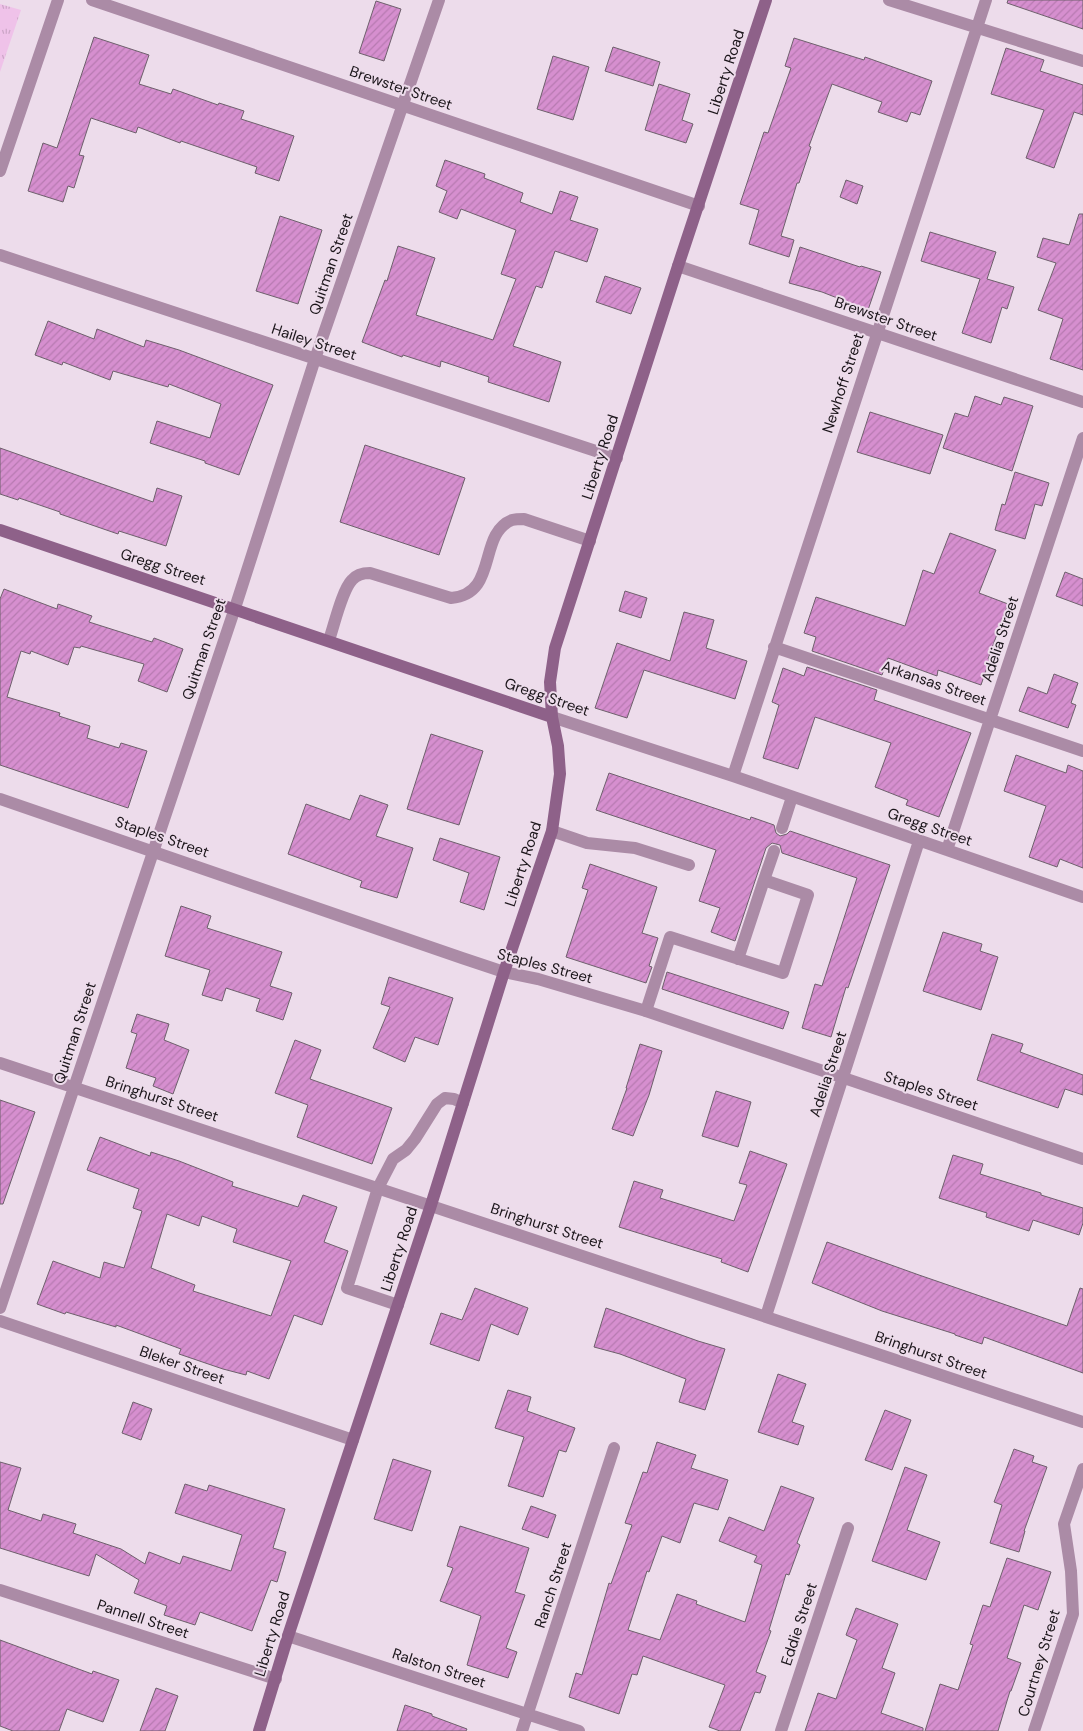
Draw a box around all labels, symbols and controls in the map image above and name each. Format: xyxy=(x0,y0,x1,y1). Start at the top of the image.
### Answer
street label: Liberty Road xyxy=(703,27,749,117)
street label: Brewster Street xyxy=(347,61,455,115)
street label: Quitman Street xyxy=(304,210,358,318)
street label: Brewster Street xyxy=(832,292,940,346)
street label: Hailey Street xyxy=(269,319,359,365)
street label: Newhoff Street xyxy=(817,330,869,436)
street label: Liberty Road xyxy=(577,412,623,502)
street label: Gregg Street xyxy=(118,544,208,590)
street label: Adelia Street xyxy=(977,593,1023,684)
street label: Quitman Street xyxy=(177,595,231,703)
street label: Arkansas Street xyxy=(879,656,989,710)
street label: Gregg Street xyxy=(502,673,592,721)
street label: Gregg Street xyxy=(885,803,975,851)
street label: Staples Street xyxy=(112,812,212,862)
street label: Liberty Road xyxy=(500,819,546,909)
street label: Staples Street xyxy=(495,944,595,988)
street label: Quitman Street xyxy=(49,979,101,1087)
street label: Adelia Street xyxy=(805,1028,851,1119)
street label: Staples Street xyxy=(881,1066,981,1116)
street label: Bringhurst Street xyxy=(103,1071,221,1127)
street label: Bringhurst Street xyxy=(488,1198,606,1254)
street label: Liberty Road xyxy=(376,1204,422,1294)
street label: Bringhurst Street xyxy=(872,1326,990,1384)
street label: Bleker Street xyxy=(137,1341,227,1389)
street label: Ranch Street xyxy=(530,1539,576,1631)
street label: Eddie Street xyxy=(776,1580,822,1668)
street label: Liberty Road xyxy=(250,1589,294,1679)
street label: Pannell Street xyxy=(95,1595,192,1643)
street label: Courtney Street xyxy=(1013,1607,1065,1719)
street label: Ralston Street xyxy=(390,1643,488,1693)

